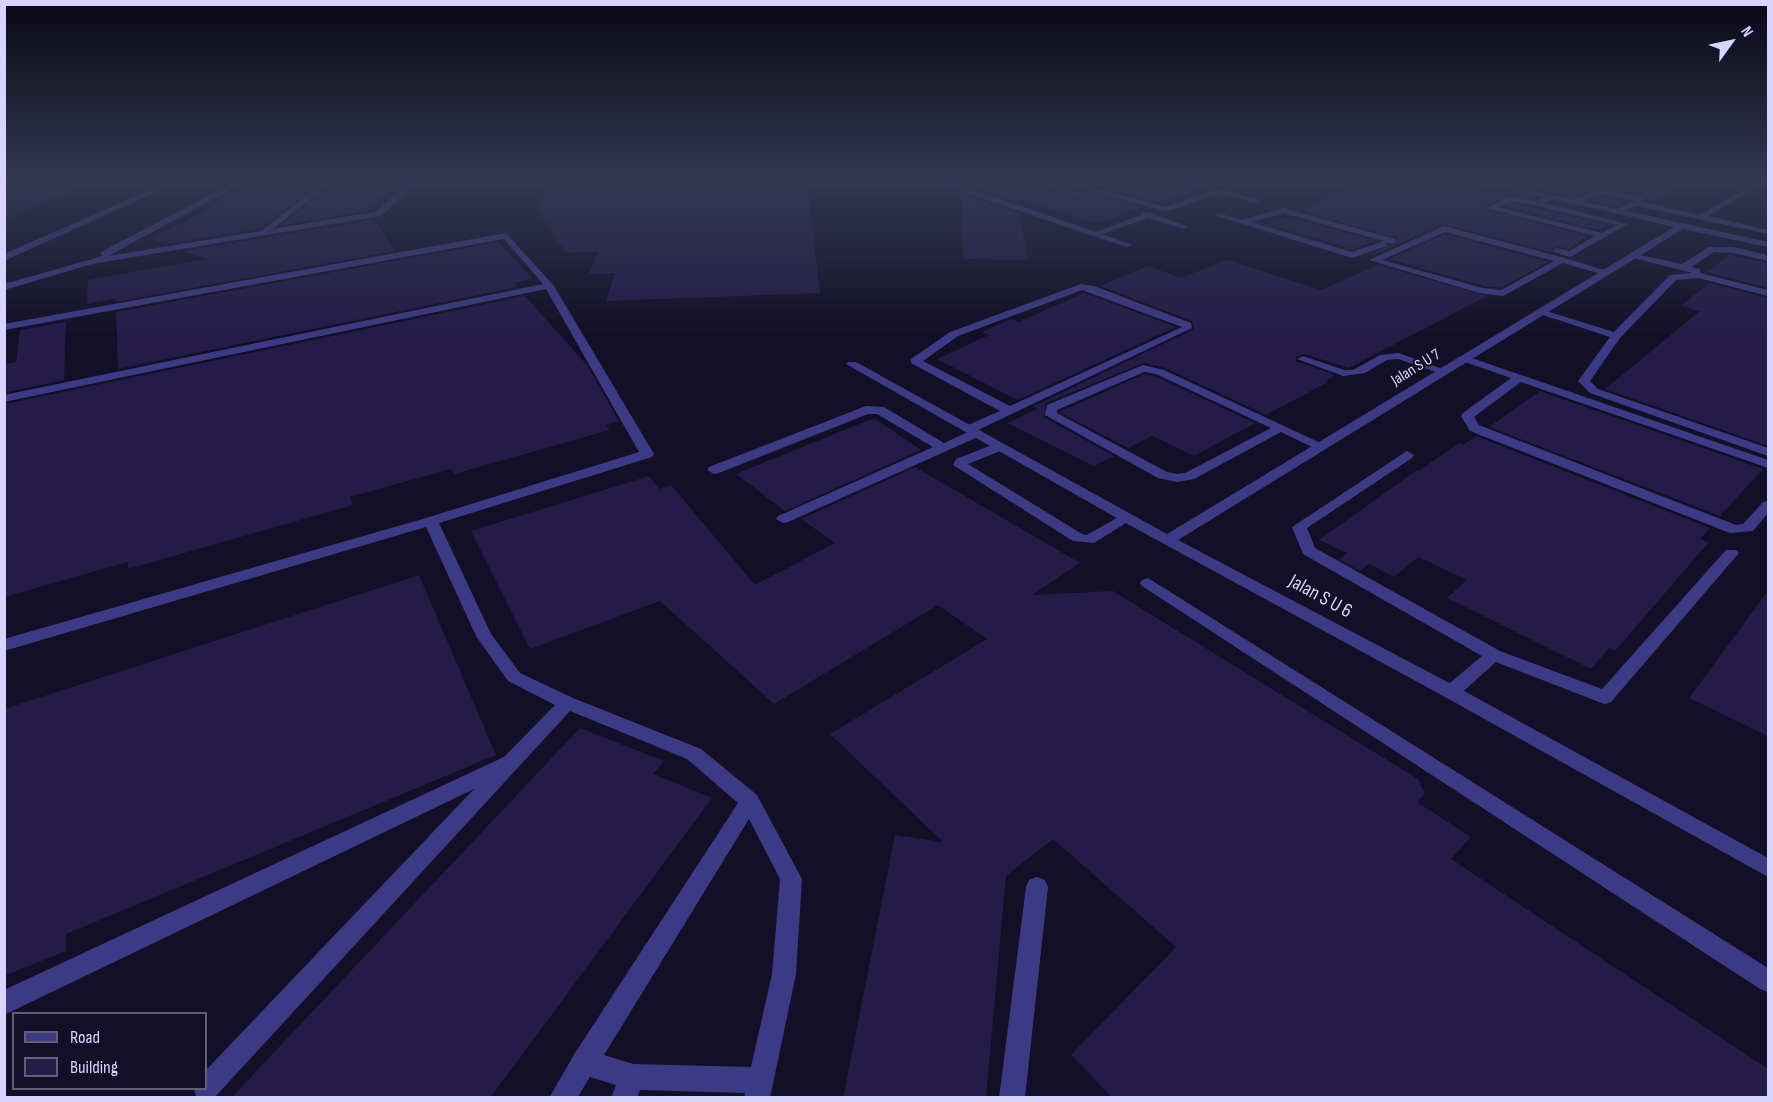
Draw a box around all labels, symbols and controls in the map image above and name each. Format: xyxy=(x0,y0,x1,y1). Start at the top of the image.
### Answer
north arrow xyxy=(1701,12,1761,72)
text: N xyxy=(1736,23,1757,41)
street label: Jalan S U 7 xyxy=(1388,345,1444,391)
street label: Jalan S U 6 xyxy=(1284,570,1356,624)
legend xyxy=(12,1012,207,1090)
text: Road xyxy=(70,1027,100,1048)
text: Building xyxy=(70,1057,118,1078)

